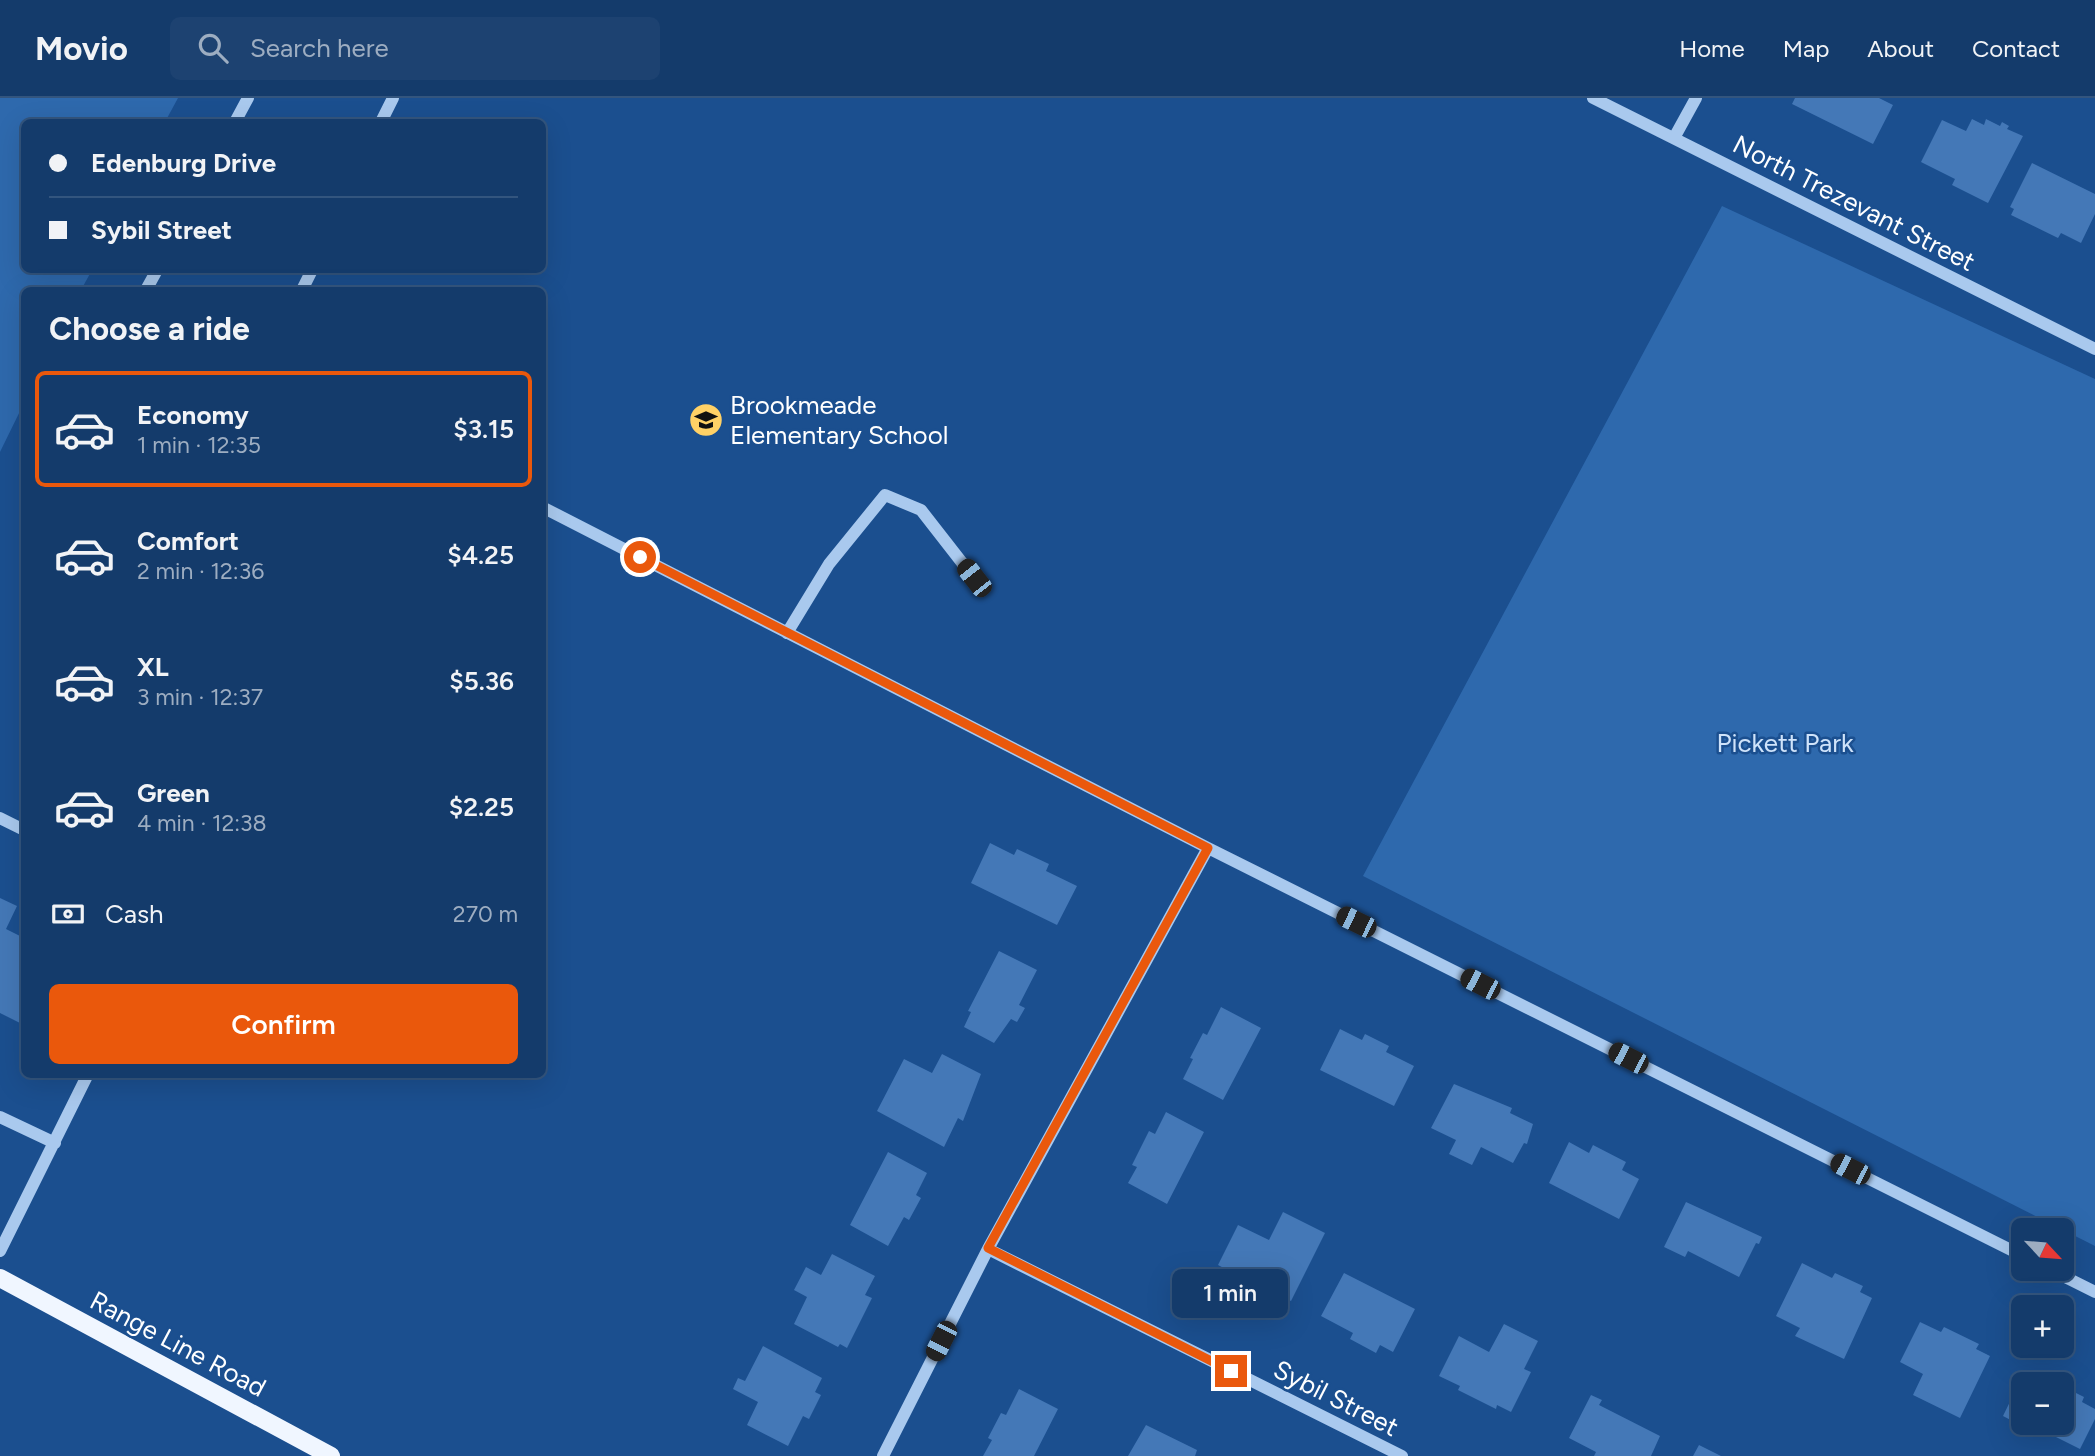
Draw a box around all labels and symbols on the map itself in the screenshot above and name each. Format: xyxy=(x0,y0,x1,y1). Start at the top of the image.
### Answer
street label: North Trezevant Street xyxy=(1728,128,1981,278)
place label: Brookmeade Elementary School xyxy=(730,389,948,451)
school or university icon: Brookmeade Elementary School xyxy=(687,401,725,439)
route start xyxy=(624,541,656,573)
car xyxy=(953,555,996,601)
park label: Pickett Park xyxy=(1716,727,1854,759)
car xyxy=(1333,903,1380,941)
car xyxy=(1457,965,1504,1003)
car xyxy=(1605,1039,1652,1077)
car xyxy=(1827,1150,1874,1188)
north arrow xyxy=(2011,1218,2074,1281)
callout: 1 min xyxy=(1173,1270,1289,1318)
street label: Range Line Road xyxy=(85,1284,271,1404)
car xyxy=(923,1318,960,1364)
street label: Sybil Street xyxy=(1268,1353,1404,1443)
route end xyxy=(1215,1355,1247,1387)

